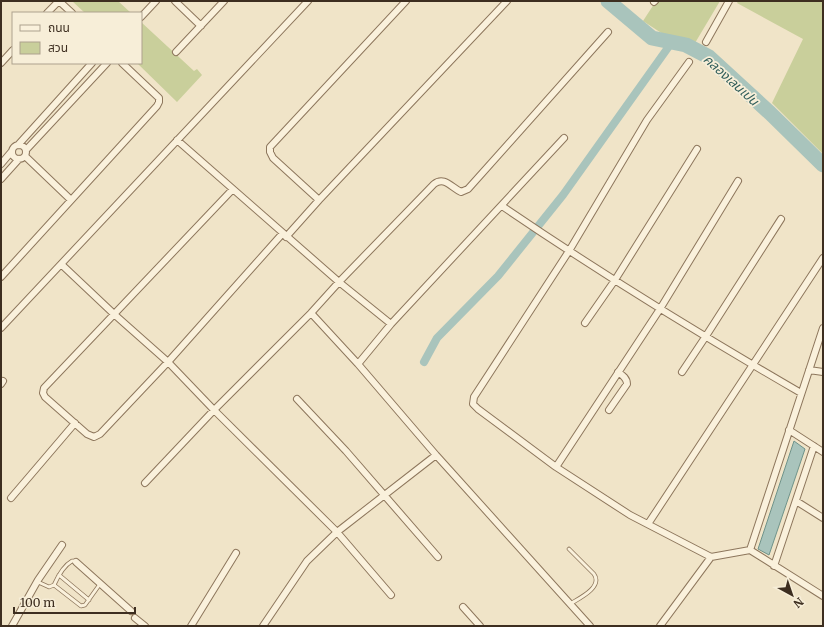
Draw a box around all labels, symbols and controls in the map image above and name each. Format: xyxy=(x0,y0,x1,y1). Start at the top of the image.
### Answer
legend xyxy=(12,12,142,64)
text: ถนน xyxy=(48,20,70,35)
text: สวน xyxy=(48,40,68,55)
water label: คลองเลนเปน xyxy=(700,51,763,110)
north arrow xyxy=(772,575,812,615)
scale bar xyxy=(14,589,135,615)
text: 100 m xyxy=(20,595,55,610)
text: N xyxy=(790,595,806,611)

